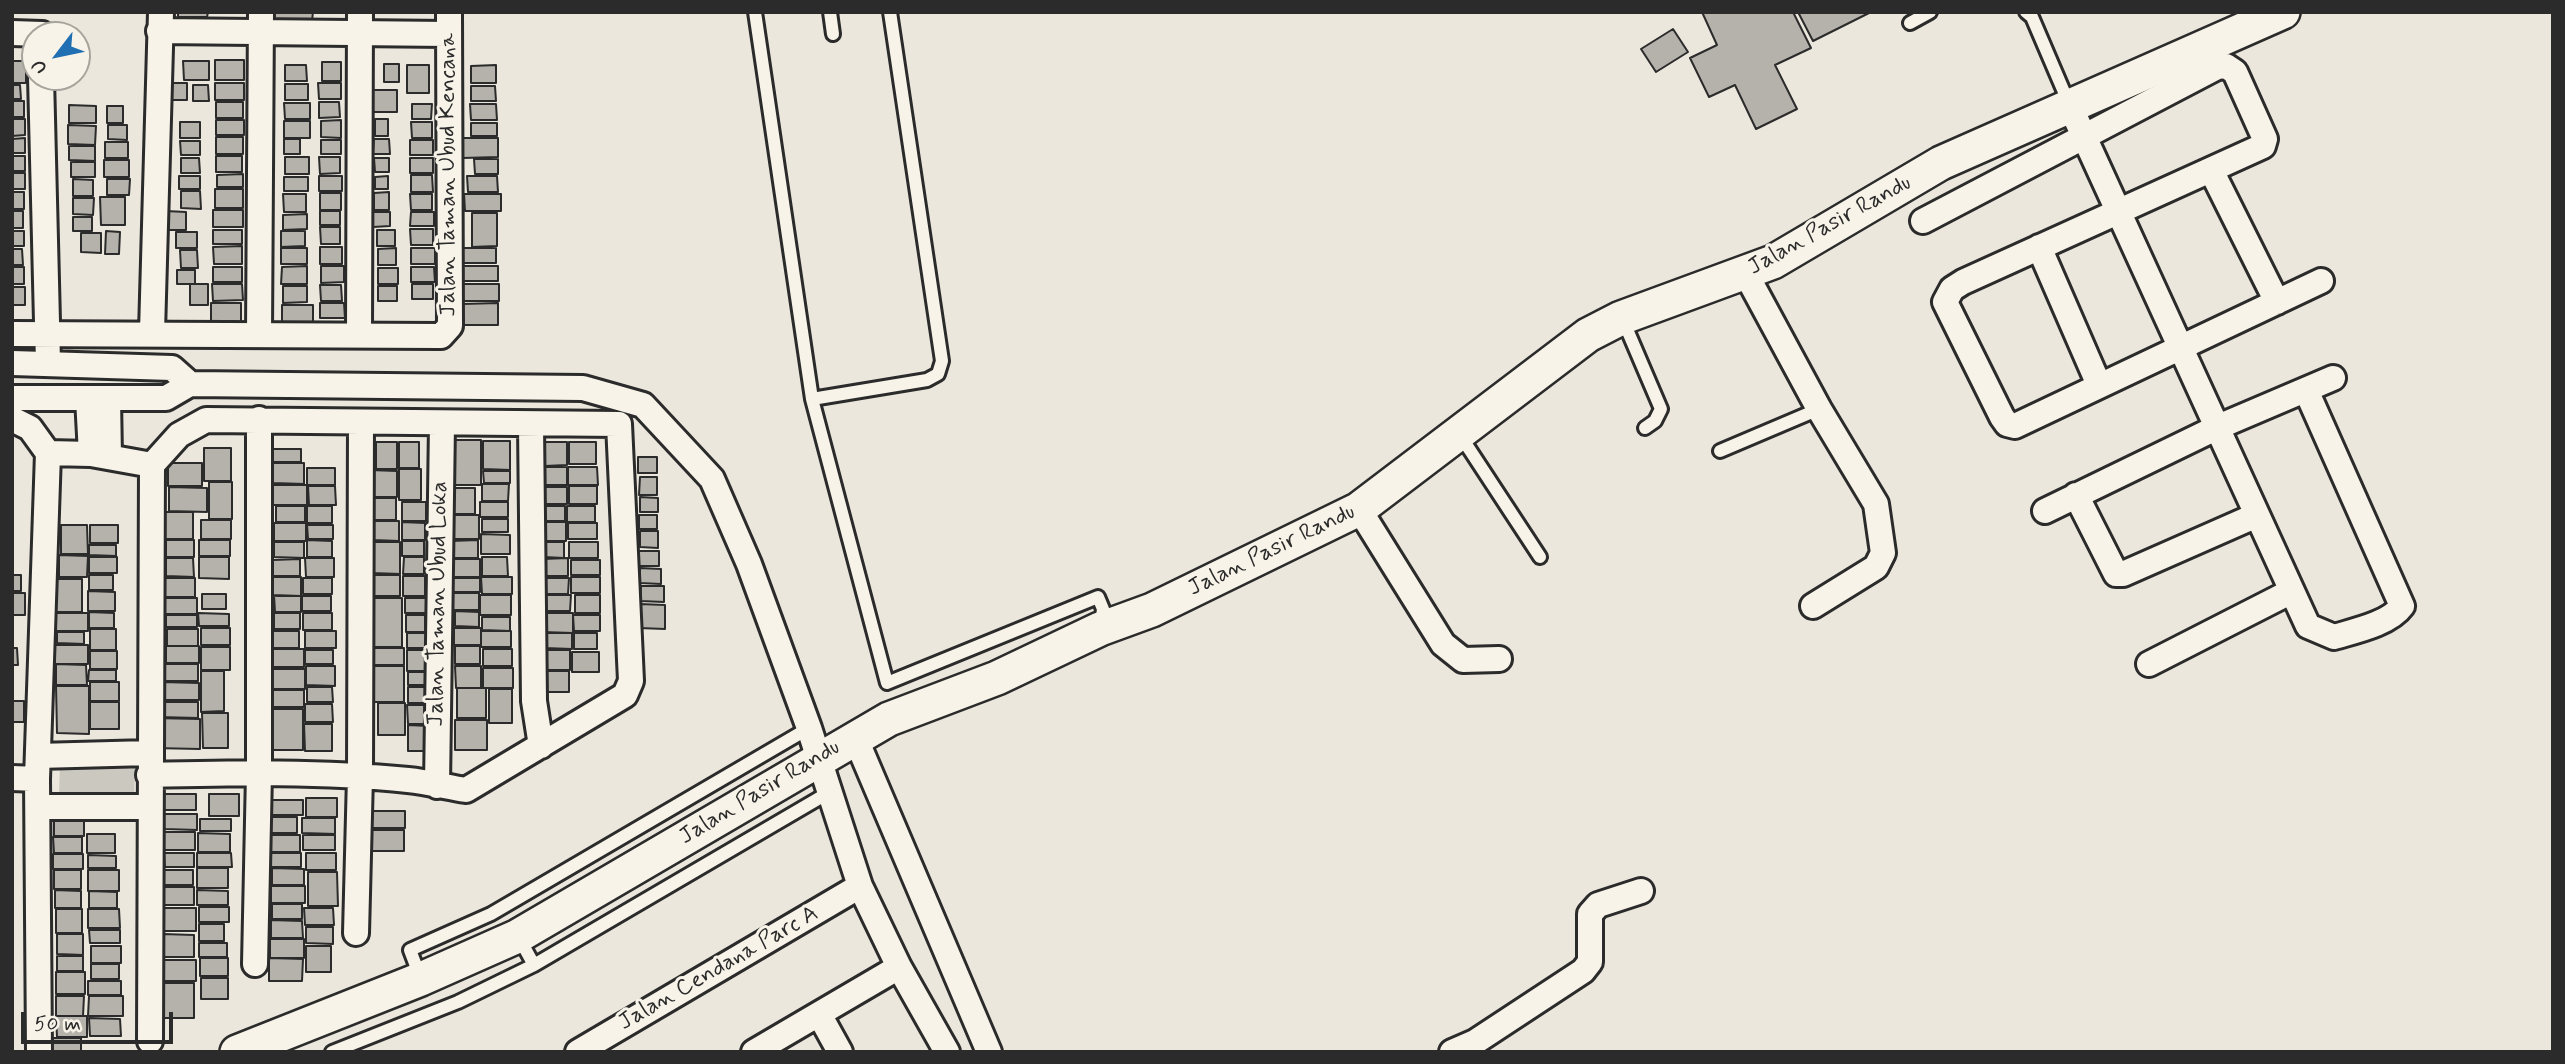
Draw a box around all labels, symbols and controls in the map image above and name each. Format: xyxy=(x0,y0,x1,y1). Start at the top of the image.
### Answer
north arrow xyxy=(21,21,91,91)
street label: Jalan Taman Ubud Kencana xyxy=(435,33,463,317)
text: U xyxy=(26,54,53,78)
street label: Jalan Pasir Randu xyxy=(1744,170,1916,282)
street label: Jalan Taman Ubud Loka xyxy=(423,481,455,727)
street label: Jalan Pasir Randu xyxy=(1184,499,1360,603)
street label: Jalan Pasir Randu xyxy=(675,734,845,852)
street label: Jalan Cendana Parc A xyxy=(614,901,824,1037)
scale bar xyxy=(24,998,177,1042)
text: 50 m xyxy=(34,1010,81,1038)

